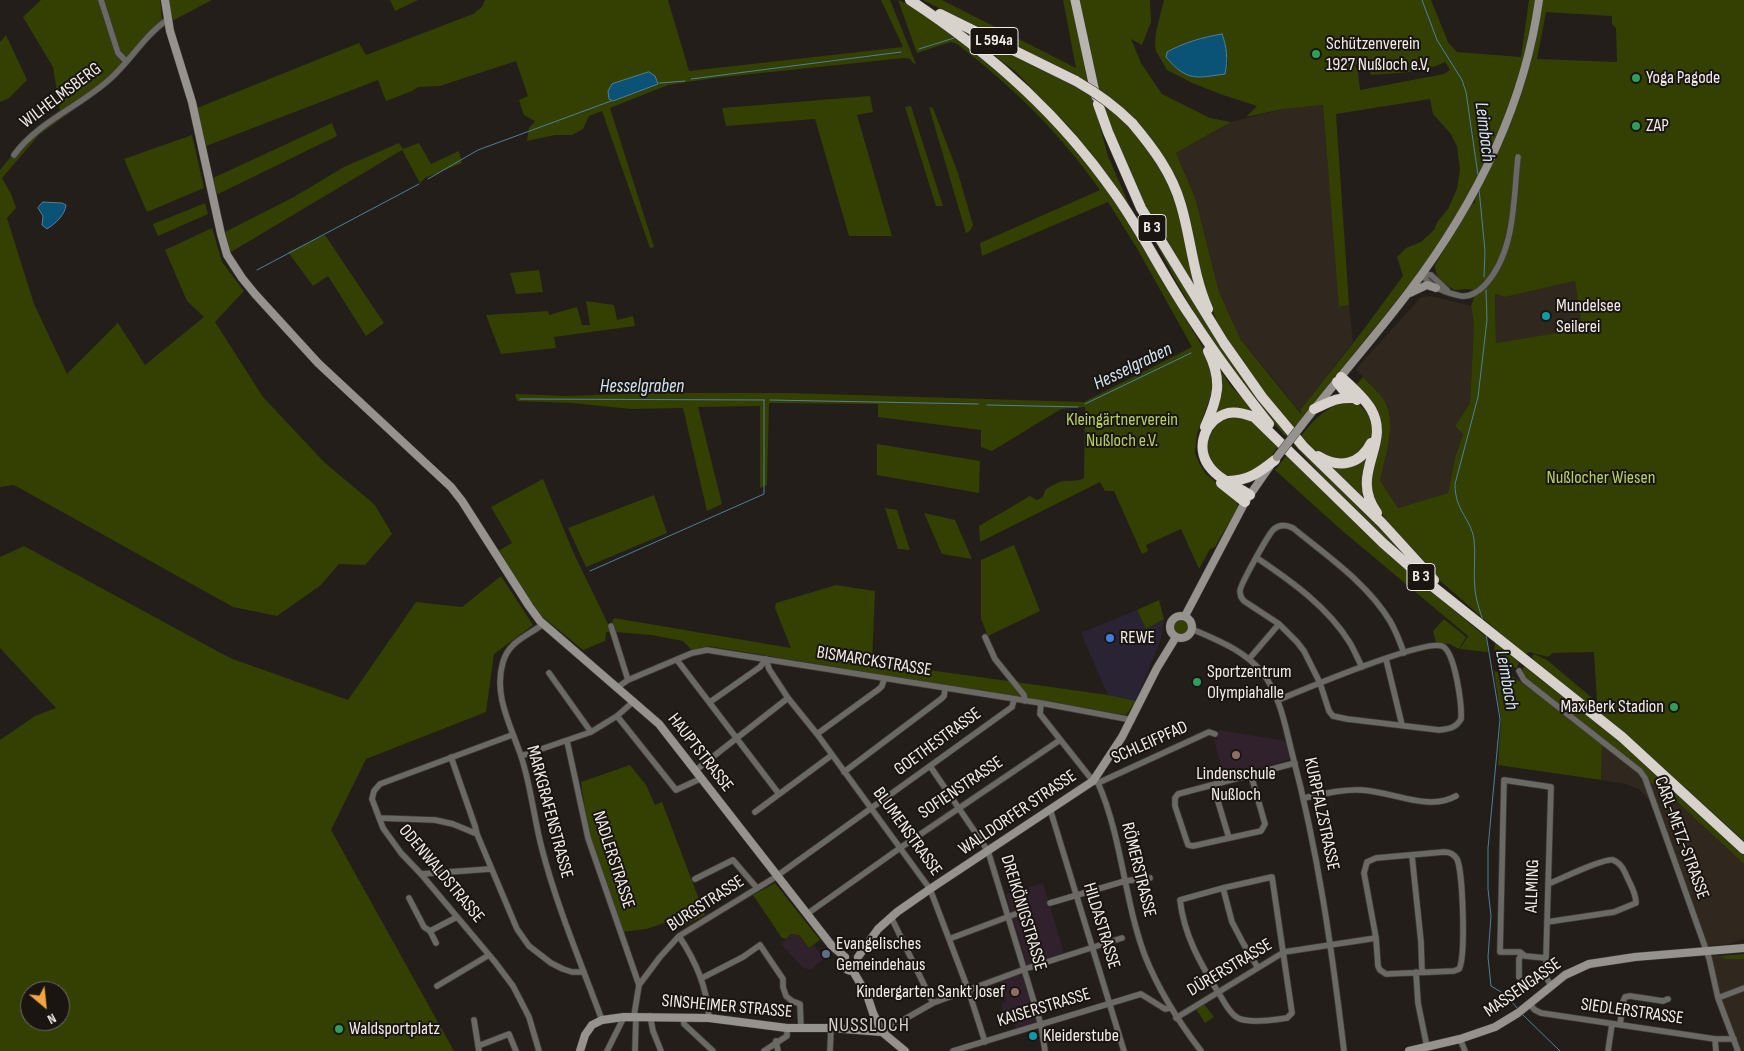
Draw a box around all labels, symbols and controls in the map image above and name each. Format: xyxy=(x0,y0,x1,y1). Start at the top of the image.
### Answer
road number: L 594a xyxy=(970,27,1018,54)
place label: Schützenverein 1927 Nußloch e.V, xyxy=(1326,33,1430,76)
marker: Schützenverein 1927 Nußloch e.V, xyxy=(1310,48,1322,60)
street label: WILHELMSBERG xyxy=(16,58,106,134)
place label: Yoga Pagode xyxy=(1646,67,1720,89)
marker: Yoga Pagode xyxy=(1630,72,1642,84)
water label: Leimbach xyxy=(1469,101,1499,163)
place label: ZAP xyxy=(1646,115,1669,137)
marker: ZAP xyxy=(1630,120,1642,132)
road number: B 3 xyxy=(1138,214,1166,242)
place label: Mundelsee Seilerei xyxy=(1556,295,1621,338)
marker: Mundelsee Seilerei xyxy=(1540,310,1552,322)
water label: Hesselgraben xyxy=(1090,338,1176,396)
water label: Hesselgraben xyxy=(600,376,684,398)
park label: Kleingärtnerverein Nußloch e.V. xyxy=(1066,409,1178,452)
park label: Nußlocher Wiesen xyxy=(1547,467,1655,489)
road number: B 3 xyxy=(1407,564,1435,590)
place label: REWE xyxy=(1120,627,1155,649)
marker: REWE xyxy=(1104,632,1116,644)
street label: BISMARCKSTRASSE xyxy=(815,642,933,682)
water label: Leimbach xyxy=(1490,648,1522,712)
place label: Sportzentrum Olympiahalle xyxy=(1207,661,1292,704)
marker: Sportzentrum Olympiahalle xyxy=(1191,676,1203,688)
place label: Max Berk Stadion xyxy=(1561,696,1664,718)
marker: Max Berk Stadion xyxy=(1668,701,1680,713)
street label: GOETHESTRASSE xyxy=(890,703,986,781)
street label: HAUPTSTRASSE xyxy=(663,709,737,797)
street label: SCHLEIFPFAD xyxy=(1109,717,1191,769)
street label: MARKGRAFENSTRASSE xyxy=(521,743,577,881)
marker: Lindenschule Nußloch xyxy=(1230,749,1242,761)
street label: SOFIENSTRASSE xyxy=(915,752,1007,824)
street label: KURPFALZSTRASSE xyxy=(1298,756,1344,872)
place label: Lindenschule Nußloch xyxy=(1196,763,1276,806)
street label: WALLDORFER STRASSE xyxy=(955,766,1081,860)
street label: CARL-METZ-STRASSE xyxy=(1649,774,1713,902)
street label: BLUMENSTRASSE xyxy=(868,784,946,880)
street label: NADLERSTRASSE xyxy=(587,808,639,912)
street label: ODENWALDSTRASSE xyxy=(394,820,488,928)
street label: RÖMERSTRASSE xyxy=(1116,820,1160,920)
street label: DREIKÖNIGSTRASSE xyxy=(995,852,1051,974)
street label: ALLMING xyxy=(1521,859,1545,913)
street label: BURGSTRASSE xyxy=(664,871,748,937)
street label: HILDASTRASSE xyxy=(1078,880,1124,972)
place label: Evangelisches Gemeindehaus xyxy=(836,933,925,976)
street label: DÜRERSTRASSE xyxy=(1184,934,1276,1002)
marker: Evangelisches Gemeindehaus xyxy=(820,948,832,960)
street label: MASSENGASSE xyxy=(1480,954,1566,1022)
north arrow xyxy=(20,981,70,1031)
place label: Kindergarten Sankt Josef xyxy=(856,981,1005,1003)
street label: KAISERSTRASSE xyxy=(995,984,1093,1032)
marker: Kindergarten Sankt Josef xyxy=(1009,986,1021,998)
street label: SINSHEIMER STRASSE xyxy=(661,991,793,1023)
street label: SIEDLERSTRASSE xyxy=(1579,994,1685,1030)
text: N xyxy=(45,1010,59,1028)
district label: NUSSLOCH xyxy=(827,1014,911,1038)
place label: Waldsportplatz xyxy=(349,1018,440,1040)
marker: Waldsportplatz xyxy=(333,1023,345,1035)
place label: Kleiderstube xyxy=(1043,1025,1119,1047)
marker: Kleiderstube xyxy=(1027,1030,1039,1042)

